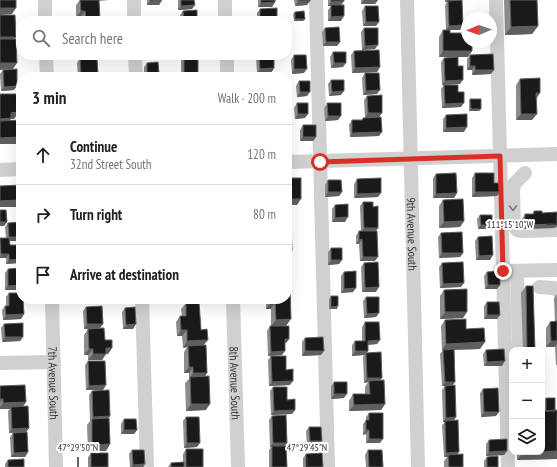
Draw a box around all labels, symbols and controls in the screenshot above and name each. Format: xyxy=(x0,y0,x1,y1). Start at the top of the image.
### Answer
north arrow xyxy=(461,12,497,48)
search box xyxy=(16,16,292,60)
icon: search xyxy=(30,27,52,49)
text: Search here xyxy=(62,29,123,48)
text: 3 min xyxy=(32,87,66,109)
text: Walk · 200 m xyxy=(218,90,276,107)
text: Continue xyxy=(70,137,117,156)
icon: ahead xyxy=(32,144,54,166)
text: 120 m xyxy=(247,146,276,163)
route start xyxy=(311,153,329,171)
text: 32nd Street South xyxy=(70,156,152,173)
street label: 9th Avenue South xyxy=(404,197,421,271)
icon: right xyxy=(32,204,54,226)
text: Turn right xyxy=(70,205,122,224)
one-way arrow xyxy=(509,205,518,211)
text: 80 m xyxy=(253,206,276,223)
text: 111°15'10"W xyxy=(487,218,534,231)
route end xyxy=(494,262,512,280)
icon: arrive xyxy=(32,264,54,286)
text: Arrive at destination xyxy=(70,265,179,284)
street label: 7th Avenue South xyxy=(46,346,62,420)
street label: 8th Avenue South xyxy=(227,346,244,420)
map controls xyxy=(509,347,545,455)
button: + xyxy=(509,347,545,383)
button: − xyxy=(509,383,545,419)
button: layers xyxy=(509,419,545,455)
text: 47°29'50"N xyxy=(58,441,98,454)
text: 47°29'45"N xyxy=(287,441,327,454)

